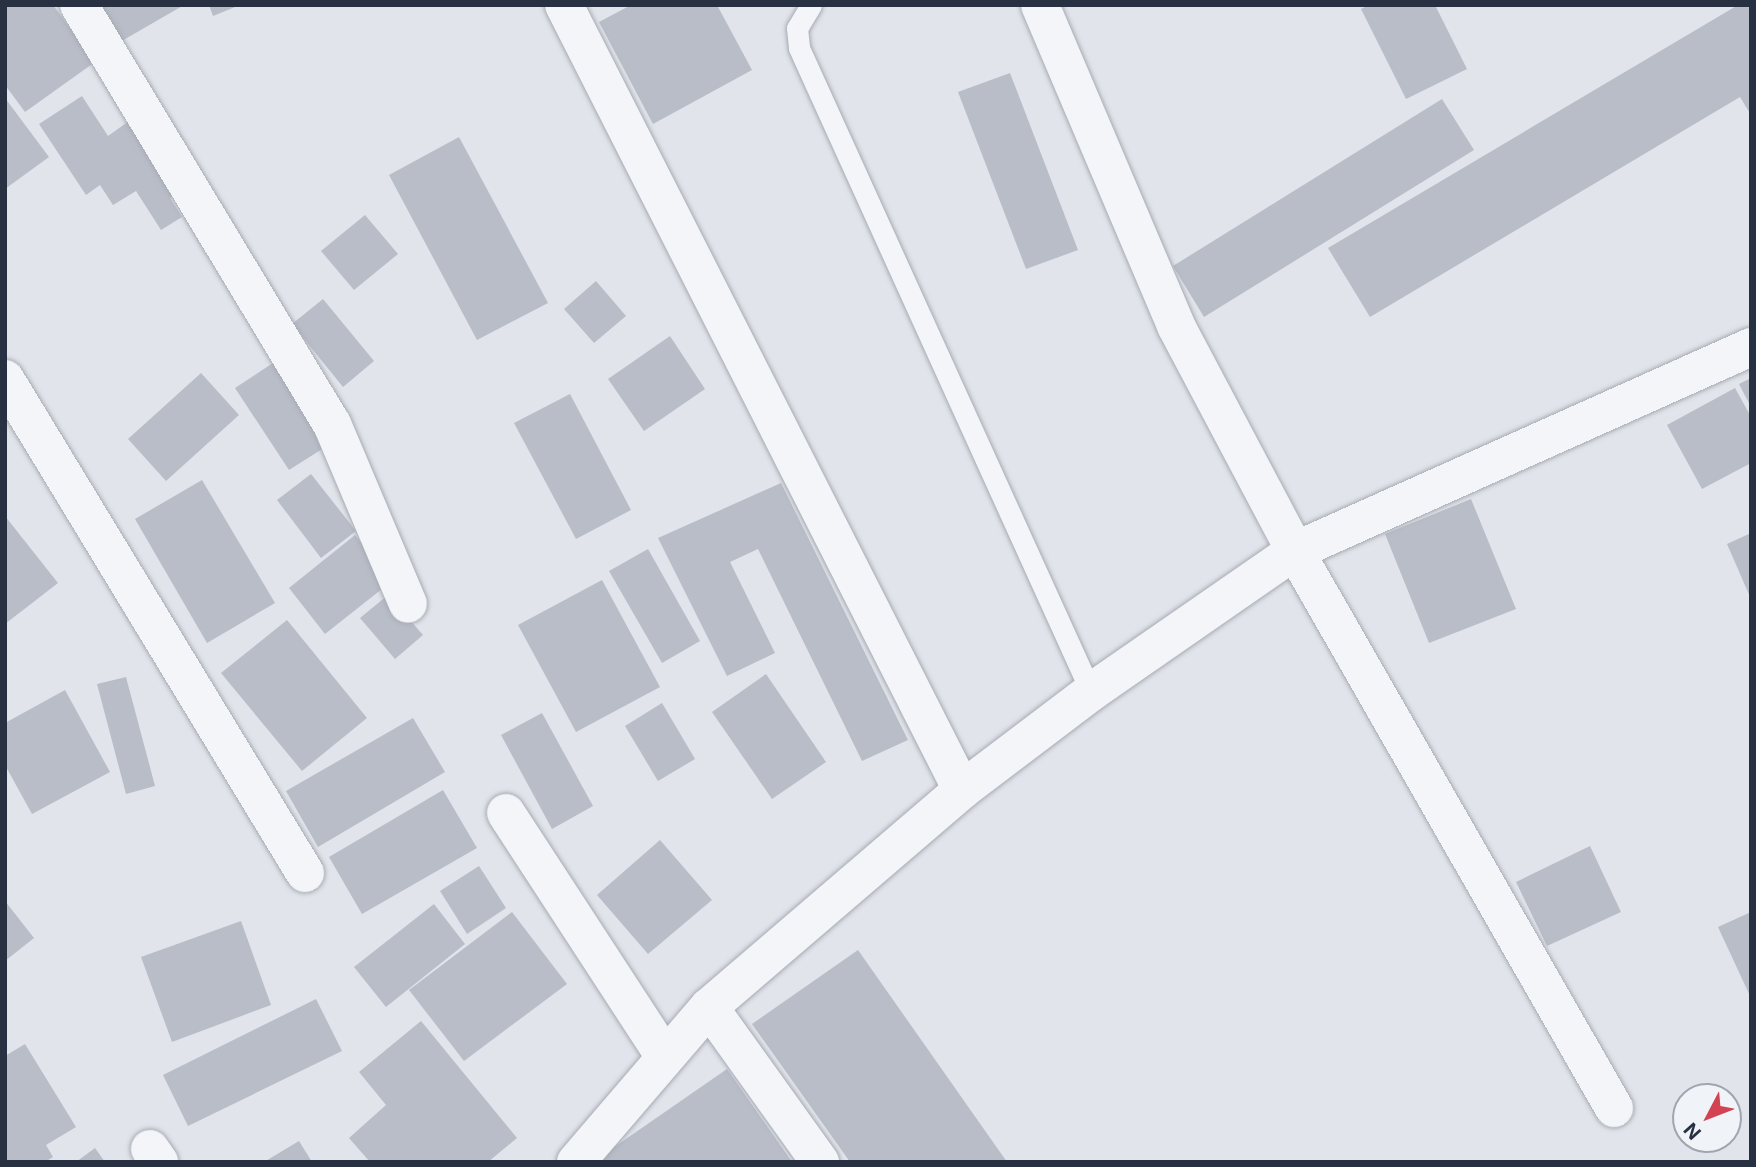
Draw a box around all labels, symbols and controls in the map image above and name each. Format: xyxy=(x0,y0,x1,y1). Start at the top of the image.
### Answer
north arrow xyxy=(1672,1083,1742,1153)
text: N xyxy=(1679,1118,1706,1144)

